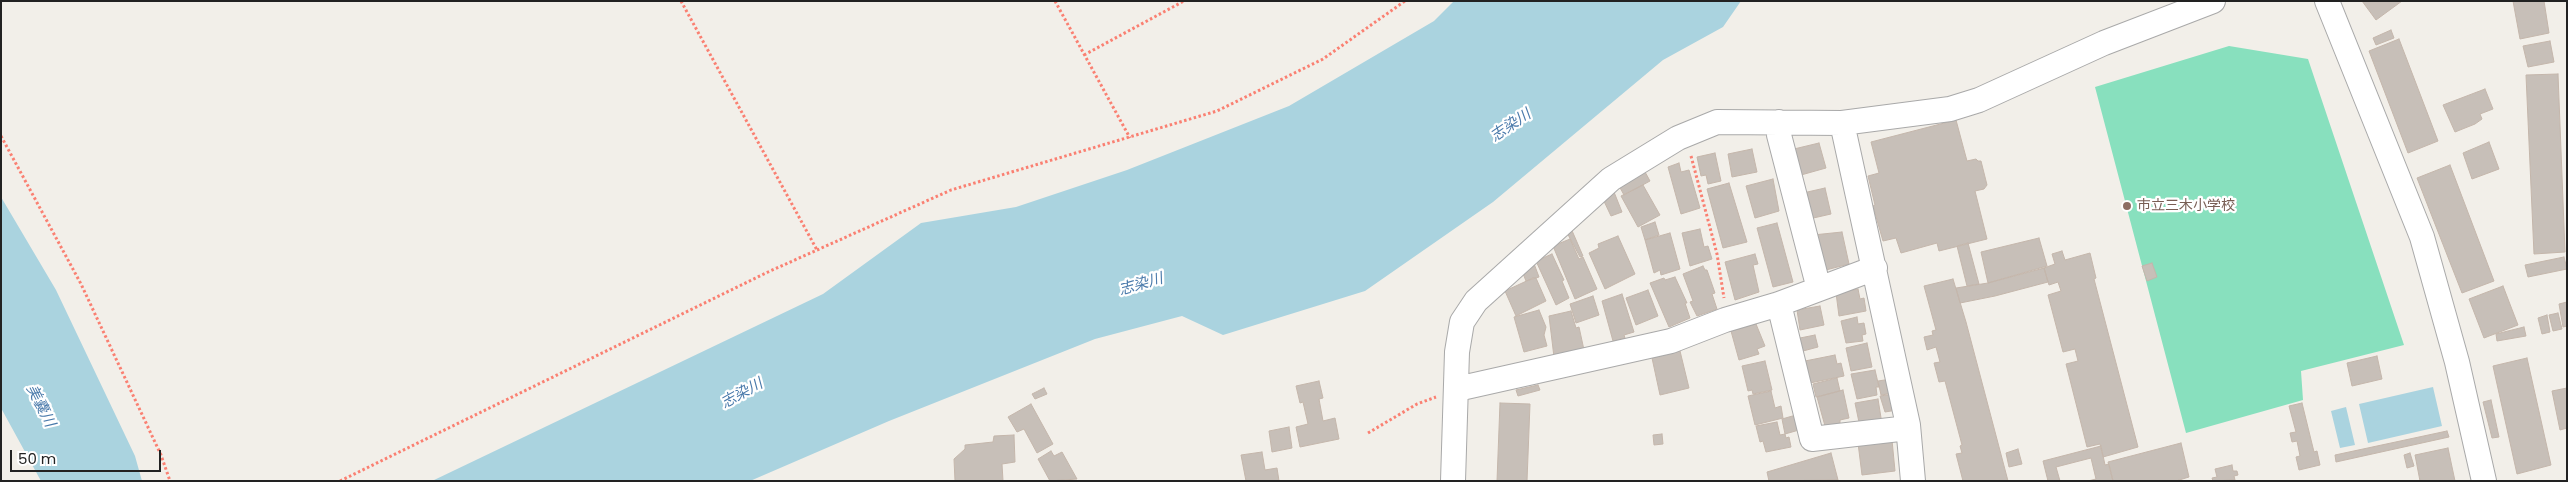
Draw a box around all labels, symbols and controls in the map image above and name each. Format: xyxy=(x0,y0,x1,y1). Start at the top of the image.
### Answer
water label: 志染川 xyxy=(1487,106,1535,146)
place label: 市立三木小学校 xyxy=(2137,198,2235,214)
marker: 市立三木小学校 xyxy=(2121,200,2133,212)
water label: 志染川 xyxy=(1117,270,1165,300)
water label: 志染川 xyxy=(718,375,766,413)
water label: 美嚢川 xyxy=(22,382,58,430)
scale bar xyxy=(12,440,164,472)
text: 50 m xyxy=(18,448,56,469)

